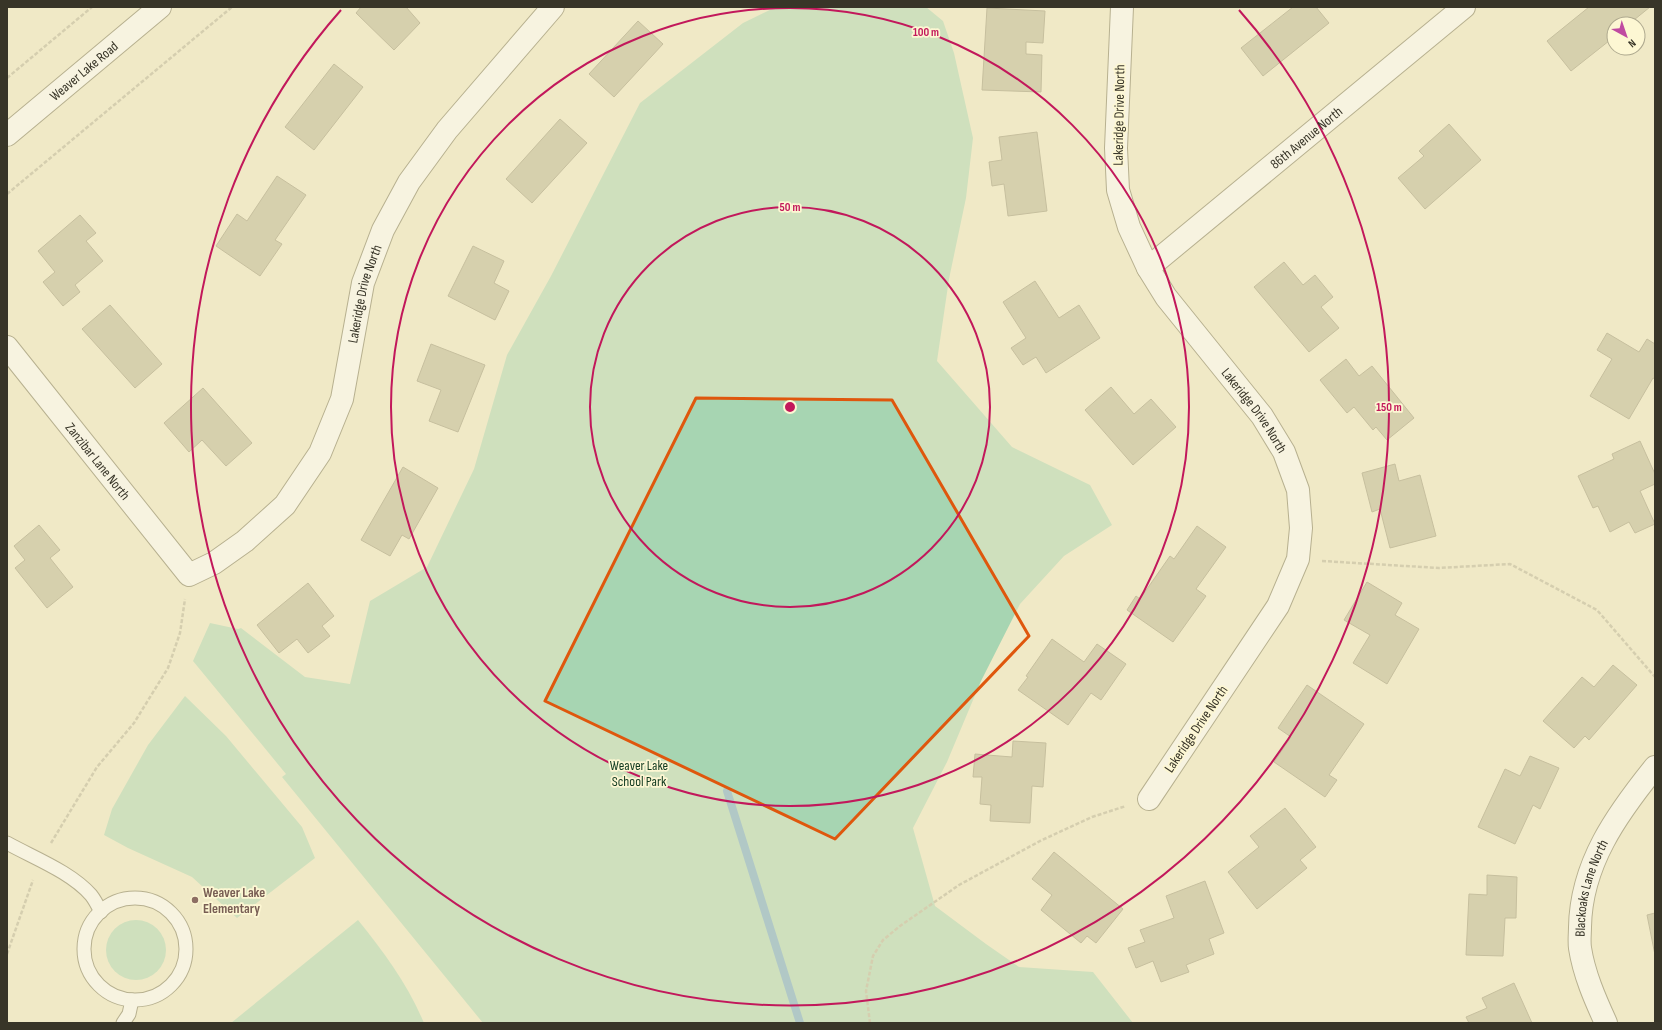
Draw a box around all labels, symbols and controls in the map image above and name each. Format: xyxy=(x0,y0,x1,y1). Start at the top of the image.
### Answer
north arrow xyxy=(1606,16,1646,56)
text: 100 m xyxy=(913,25,939,40)
text: N xyxy=(1626,36,1639,50)
street label: Weaver Lake Road xyxy=(46,37,121,104)
street label: Lakeridge Drive North xyxy=(1110,64,1128,166)
street label: 86th Avenue North xyxy=(1266,103,1346,172)
text: 50 m xyxy=(780,200,800,215)
street label: Lakeridge Drive North xyxy=(344,242,385,344)
street label: Lakeridge Drive North xyxy=(1218,364,1291,456)
centre of rings xyxy=(783,400,797,414)
text: 150 m xyxy=(1376,400,1402,415)
street label: Zanzibar Lane North xyxy=(62,419,134,503)
street label: Lakeridge Drive North xyxy=(1161,682,1231,776)
park label: Weaver Lake School Park xyxy=(610,757,668,790)
street label: Blackoaks Lane North xyxy=(1571,837,1611,937)
place label: Weaver Lake Elementary xyxy=(203,884,265,917)
marker: Weaver Lake Elementary xyxy=(190,895,200,905)

